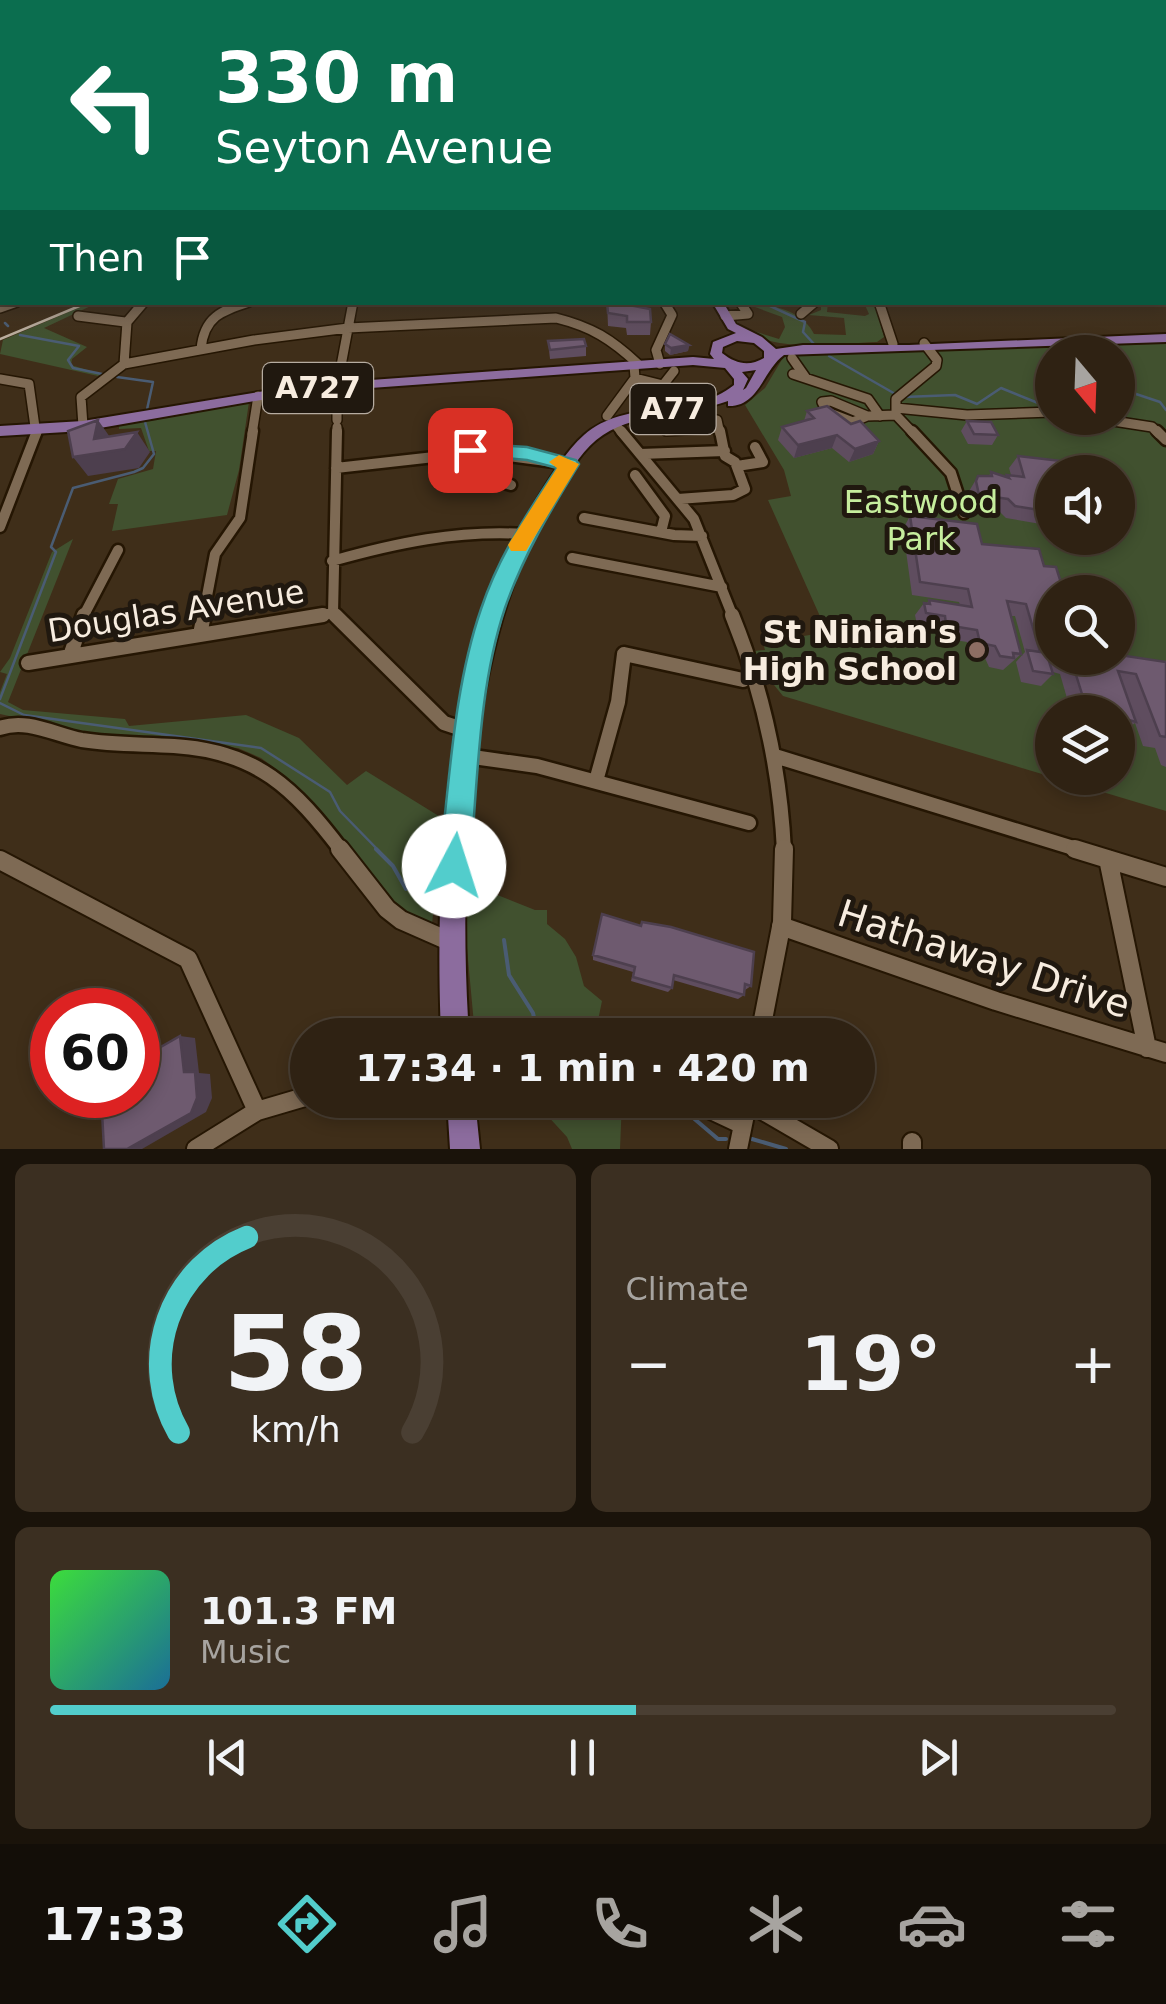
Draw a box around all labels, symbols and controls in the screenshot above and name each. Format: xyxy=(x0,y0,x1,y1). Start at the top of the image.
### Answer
text: 330 m xyxy=(215,37,458,119)
icon: left xyxy=(50,40,180,170)
text: Seyton Avenue xyxy=(215,121,553,174)
icon: arrive xyxy=(165,230,220,285)
text: Then xyxy=(50,236,145,280)
north arrow xyxy=(1035,335,1135,435)
map controls xyxy=(1035,335,1135,795)
road number: A727 xyxy=(263,363,373,413)
road number: A77 xyxy=(630,384,716,434)
pin xyxy=(428,408,513,493)
icon: arrive xyxy=(443,423,498,478)
button: sound xyxy=(1035,455,1135,555)
park label: Eastwood Park xyxy=(844,483,998,558)
street label: Douglas Avenue xyxy=(45,572,307,650)
button: search xyxy=(1035,575,1135,675)
place label: St Ninian's High School xyxy=(743,613,957,688)
marker: St Ninian's High School xyxy=(966,639,988,661)
button: layers xyxy=(1035,695,1135,795)
position arrow xyxy=(402,814,506,918)
street label: Hathaway Drive xyxy=(832,891,1136,1027)
speed limit sign: 60 xyxy=(30,988,160,1118)
text: 17:34 · 1 min · 420 m xyxy=(355,1046,810,1090)
text: Climate xyxy=(626,1270,749,1308)
text: 58 xyxy=(223,1293,368,1415)
text: 19° xyxy=(800,1320,942,1408)
text: − xyxy=(626,1332,672,1396)
text: + xyxy=(1070,1332,1116,1396)
text: km/h xyxy=(250,1409,340,1450)
text: 101.3 FM xyxy=(200,1589,397,1633)
text: Music xyxy=(200,1633,291,1671)
icon: previous xyxy=(200,1730,255,1785)
icon: pause xyxy=(555,1730,610,1785)
icon: next xyxy=(911,1730,966,1785)
icon: directions xyxy=(272,1889,342,1959)
icon: music xyxy=(428,1889,498,1959)
icon: phone xyxy=(585,1889,655,1959)
icon: climate xyxy=(741,1889,811,1959)
icon: car xyxy=(897,1889,967,1959)
icon: filters xyxy=(1053,1889,1123,1959)
text: 17:33 xyxy=(43,1898,186,1951)

